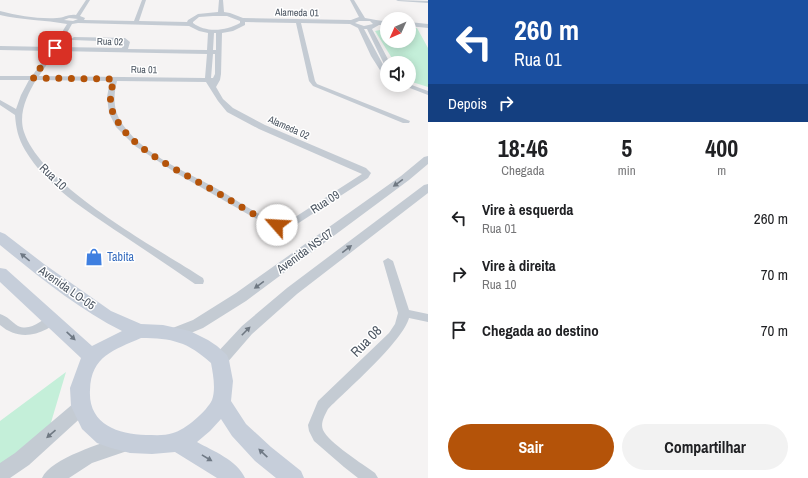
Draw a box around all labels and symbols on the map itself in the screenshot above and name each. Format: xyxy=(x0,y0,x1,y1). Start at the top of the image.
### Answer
street label: Alameda 01 xyxy=(274,6,319,19)
north arrow xyxy=(380,12,416,48)
pin xyxy=(38,31,72,65)
street label: Rua 02 xyxy=(97,35,124,48)
street label: Rua 01 xyxy=(131,63,158,76)
street label: Alameda 02 xyxy=(265,112,312,142)
street label: Rua 10 xyxy=(36,160,70,194)
one-way arrow xyxy=(392,179,403,188)
street label: Rua 09 xyxy=(307,187,343,217)
position arrow xyxy=(256,204,298,246)
street label: Avenida NS-07 xyxy=(273,225,337,278)
one-way arrow xyxy=(342,245,353,253)
shop icon: Tabita xyxy=(84,247,104,267)
place label: Tabita xyxy=(107,249,135,265)
one-way arrow xyxy=(19,253,30,261)
street label: Avenida LO-05 xyxy=(35,262,99,314)
one-way arrow xyxy=(253,281,264,289)
street label: Rua 08 xyxy=(347,322,385,360)
one-way arrow xyxy=(241,326,251,336)
one-way arrow xyxy=(66,331,76,341)
one-way arrow xyxy=(45,429,56,438)
one-way arrow xyxy=(258,448,268,458)
one-way arrow xyxy=(201,455,213,462)

